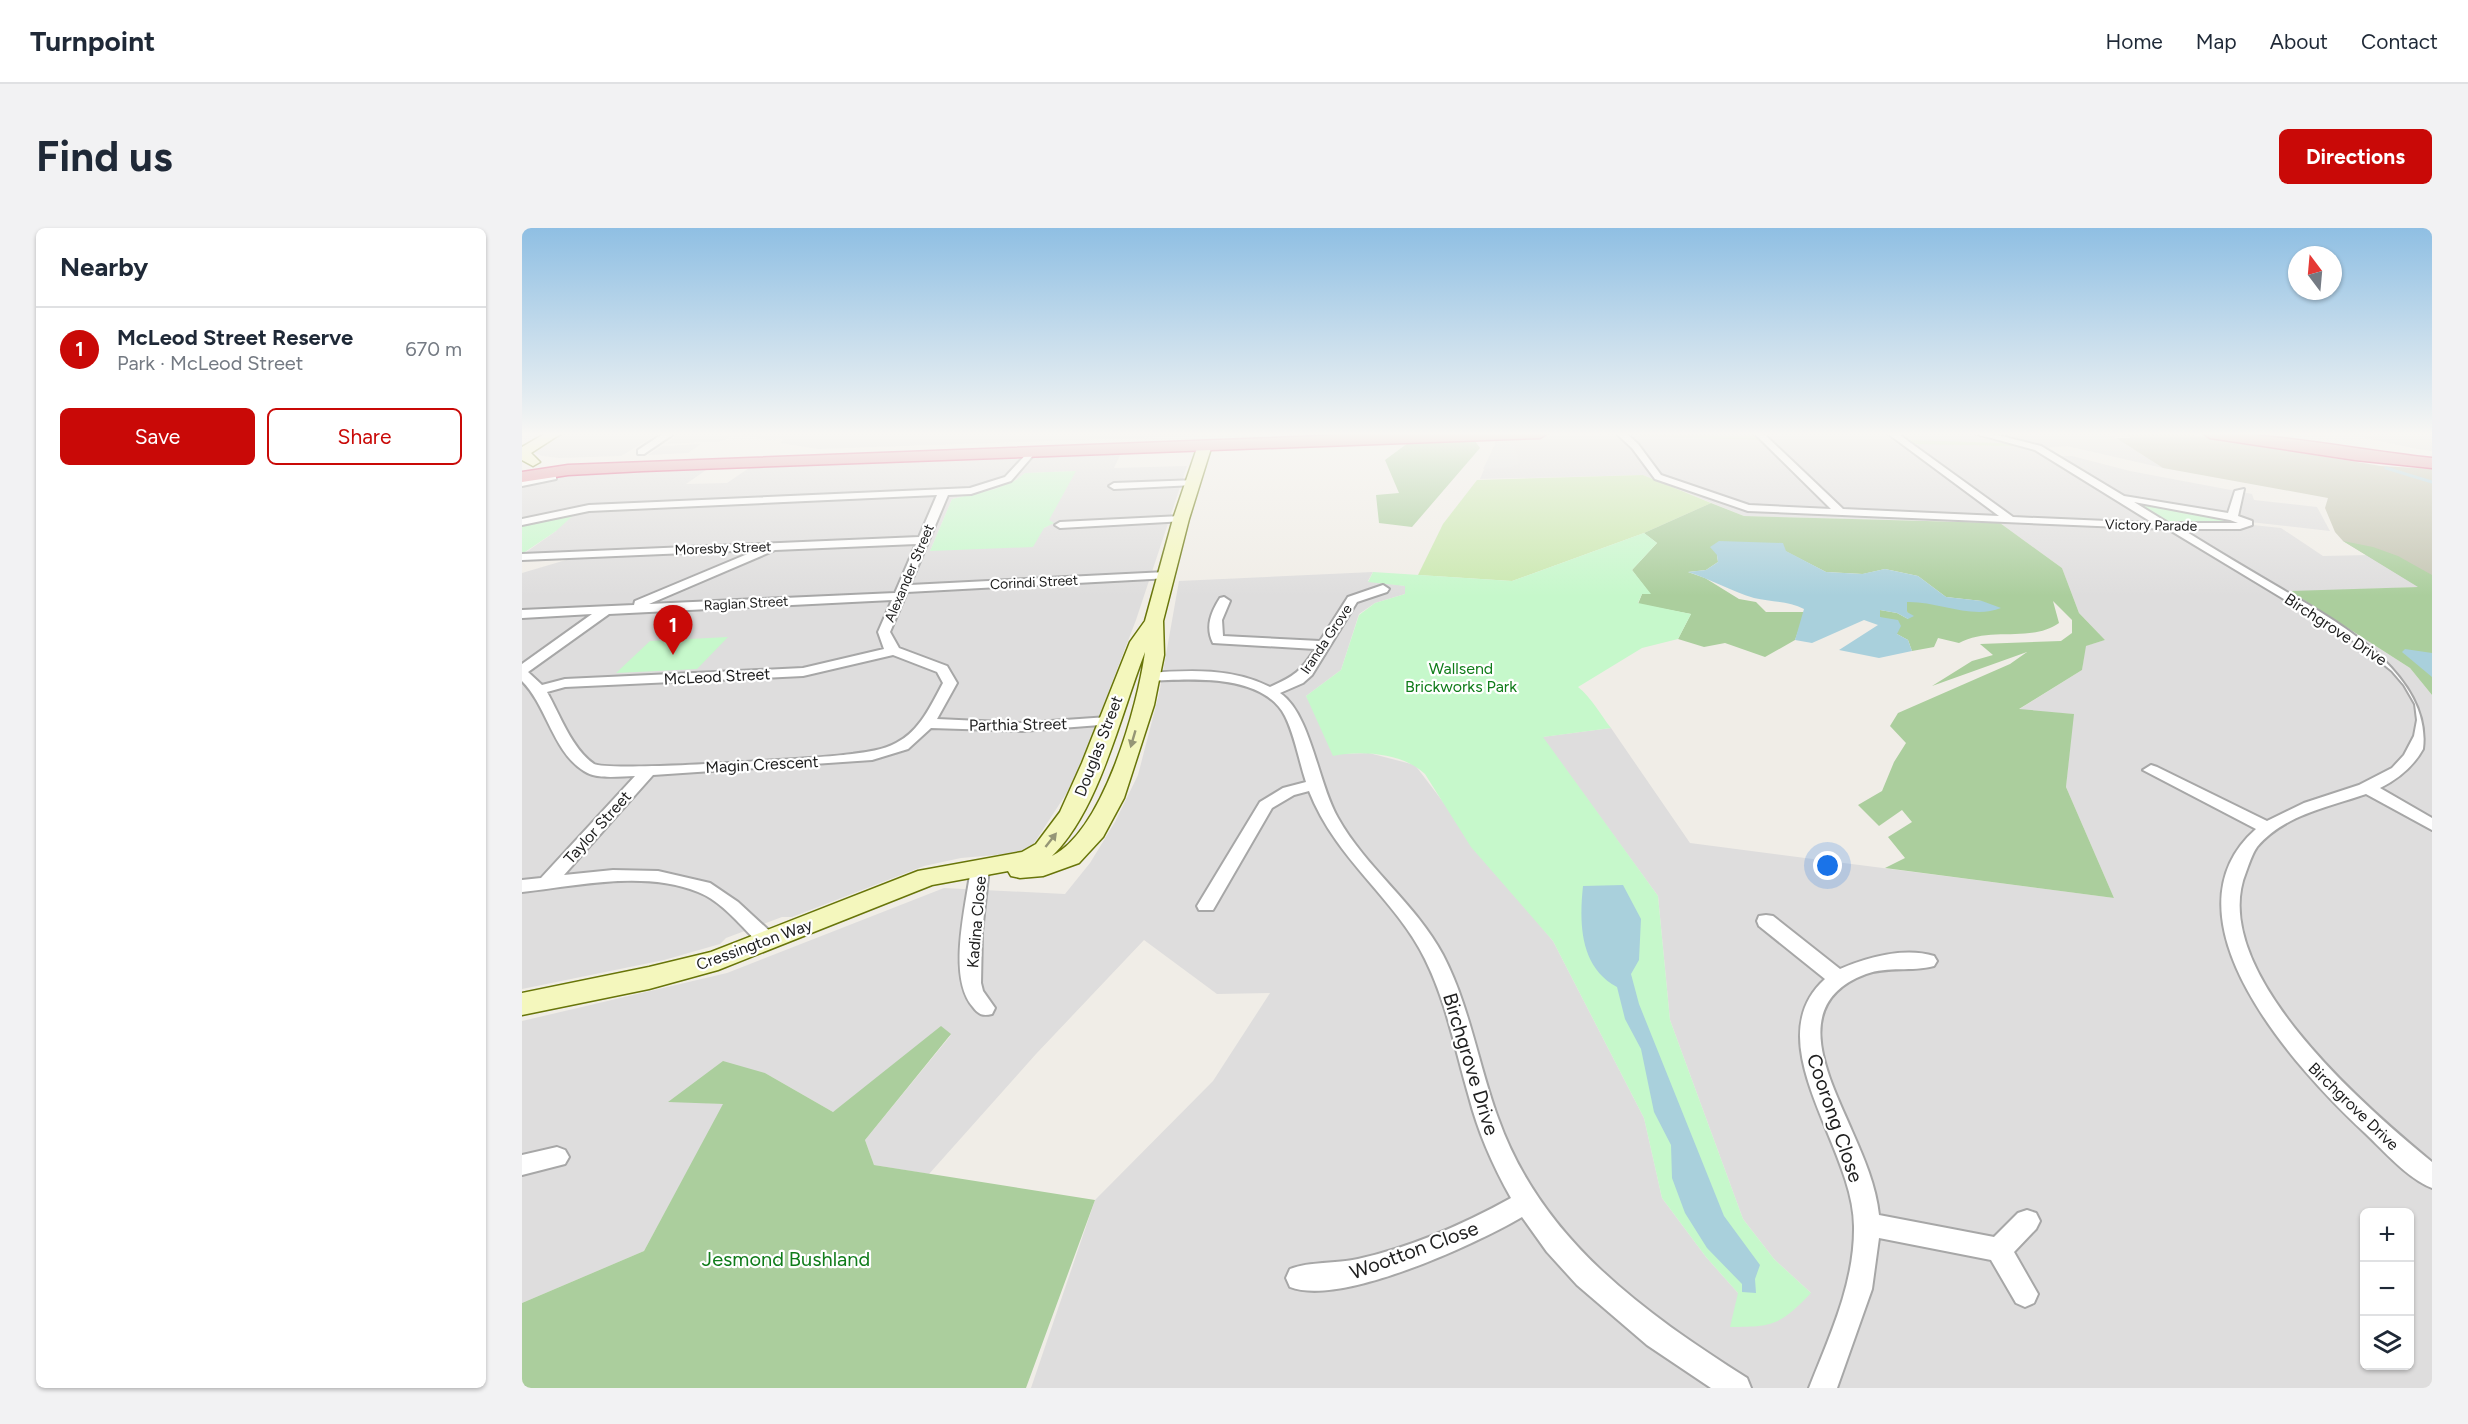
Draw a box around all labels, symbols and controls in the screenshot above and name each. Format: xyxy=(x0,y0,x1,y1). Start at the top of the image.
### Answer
text: Turnpoint xyxy=(30,24,155,58)
text: Home xyxy=(2106,29,2163,54)
text: Map xyxy=(2196,29,2237,54)
text: About xyxy=(2270,29,2328,54)
text: Contact xyxy=(2361,29,2438,54)
button: Directions xyxy=(2279,129,2432,184)
text: Find us xyxy=(36,131,173,182)
north arrow xyxy=(2288,246,2342,300)
text: Nearby xyxy=(60,251,148,283)
text: McLeod Street Reserve xyxy=(117,324,353,351)
text: 1 xyxy=(75,337,84,361)
text: 670 m xyxy=(405,337,462,361)
text: Park · McLeod Street xyxy=(117,351,303,375)
button: Save xyxy=(60,408,255,465)
button: Share xyxy=(267,408,462,465)
street label: Victory Parade xyxy=(2105,516,2198,535)
street label: Alexander Street xyxy=(881,522,938,625)
street label: Moresby Street xyxy=(674,538,772,559)
street label: Corindi Street xyxy=(990,572,1078,593)
street label: Birchgrove Drive xyxy=(2281,589,2391,670)
street label: Raglan Street xyxy=(703,593,789,614)
street label: Iranda Grove xyxy=(1297,601,1356,677)
pin: 1 xyxy=(654,606,692,655)
park label: Wallsend Brickworks Park xyxy=(1405,659,1517,696)
street label: McLeod Street xyxy=(663,664,771,689)
street label: Douglas Street xyxy=(1071,693,1126,799)
street label: Parthia Street xyxy=(969,714,1067,735)
one-way arrow xyxy=(1128,730,1137,748)
street label: Magin Crescent xyxy=(705,752,819,777)
street label: Taylor Street xyxy=(560,787,635,868)
one-way arrow xyxy=(1045,833,1057,848)
your location xyxy=(1813,851,1842,880)
street label: Kadina Close xyxy=(963,875,990,969)
street label: Cressington Way xyxy=(694,914,815,974)
street label: Birchgrove Drive xyxy=(1438,990,1504,1138)
street label: Coorong Close xyxy=(1802,1051,1868,1186)
street label: Birchgrove Drive xyxy=(2305,1058,2403,1154)
map controls xyxy=(2360,1208,2414,1370)
button: + xyxy=(2360,1208,2414,1262)
street label: Wootton Close xyxy=(1346,1216,1482,1284)
park label: Jesmond Bushland xyxy=(702,1247,870,1271)
button: − xyxy=(2360,1262,2414,1316)
button: layers xyxy=(2360,1316,2414,1370)

